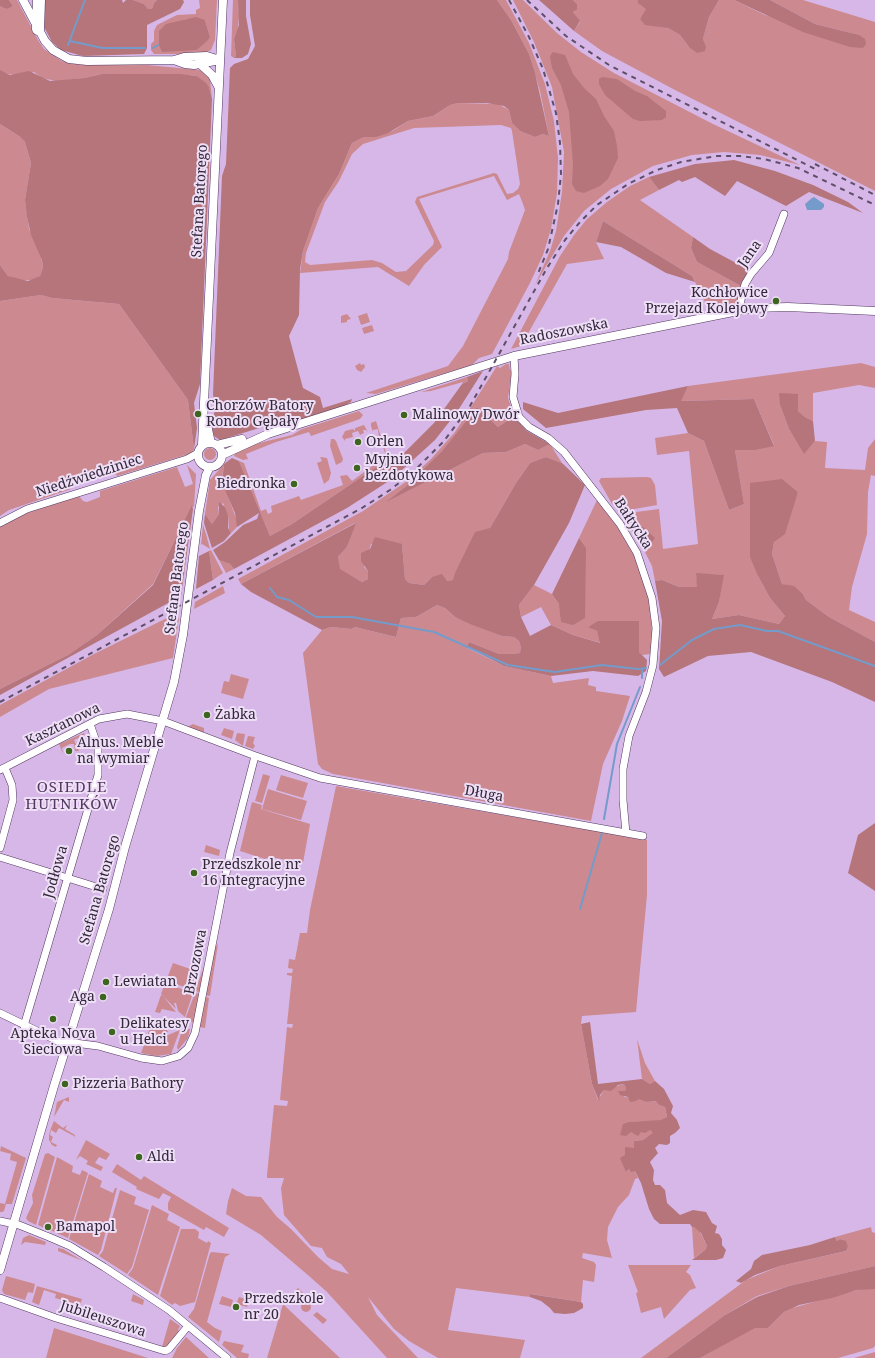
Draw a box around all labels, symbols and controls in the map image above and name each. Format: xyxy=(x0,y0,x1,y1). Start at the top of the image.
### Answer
street label: Stefana Batorego xyxy=(189,144,211,258)
street label: Jana xyxy=(735,237,765,271)
place label: Kochłowice Przejazd Kolejowy xyxy=(645,285,768,318)
marker: Kochłowice Przejazd Kolejowy xyxy=(771,296,781,306)
street label: Radoszowska xyxy=(518,315,610,349)
place label: Chorzów Batory Rondo Gębały xyxy=(206,398,314,430)
place label: Malinowy Dwór xyxy=(412,407,519,423)
marker: Chorzów Batory Rondo Gębały xyxy=(193,409,203,419)
marker: Malinowy Dwór xyxy=(399,410,409,420)
place label: Orlen xyxy=(366,434,404,450)
marker: Orlen xyxy=(353,437,363,447)
street label: Niedźwiedziniec xyxy=(34,451,144,501)
place label: Myjnia bezdotykowa xyxy=(365,452,454,484)
marker: Myjnia bezdotykowa xyxy=(352,463,362,473)
place label: Biedronka xyxy=(217,476,286,492)
marker: Biedronka xyxy=(289,479,299,489)
street label: Bałtycka xyxy=(610,495,656,553)
street label: Stefana Batorego xyxy=(162,521,192,635)
street label: Kasztanowa xyxy=(23,700,103,750)
place label: Żabka xyxy=(215,707,256,723)
marker: Żabka xyxy=(202,710,212,720)
place label: Alnus. Meble na wymiar xyxy=(77,735,164,768)
marker: Alnus. Meble na wymiar xyxy=(64,746,74,756)
district label: OSIEDLE HUTNIKÓW xyxy=(25,779,119,814)
street label: Długa xyxy=(463,782,505,806)
street label: Stefana Batorego xyxy=(76,833,124,947)
street label: Jodłowa xyxy=(40,844,72,900)
place label: Przedszkole nr 16 Integracyjne xyxy=(202,857,305,890)
marker: Przedszkole nr 16 Integracyjne xyxy=(189,868,199,878)
street label: Brzozowa xyxy=(181,928,211,996)
place label: Lewiatan xyxy=(114,974,176,990)
marker: Lewiatan xyxy=(101,977,111,987)
place label: Aga xyxy=(70,989,95,1005)
marker: Aga xyxy=(98,992,108,1002)
marker: Apteka Nova Sieciowa xyxy=(48,1014,58,1024)
place label: Delikatesy u Helci xyxy=(120,1016,189,1048)
place label: Apteka Nova Sieciowa xyxy=(10,1026,96,1058)
marker: Delikatesy u Helci xyxy=(107,1027,117,1037)
place label: Pizzeria Bathory xyxy=(73,1076,184,1092)
marker: Pizzeria Bathory xyxy=(60,1079,70,1089)
place label: Aldi xyxy=(147,1149,174,1165)
marker: Aldi xyxy=(134,1152,144,1162)
place label: Bamapol xyxy=(56,1219,115,1235)
marker: Bamapol xyxy=(43,1222,53,1232)
place label: Przedszkole nr 20 xyxy=(244,1291,324,1324)
street label: Jubileuszowa xyxy=(58,1297,148,1341)
marker: Przedszkole nr 20 xyxy=(231,1302,241,1312)

